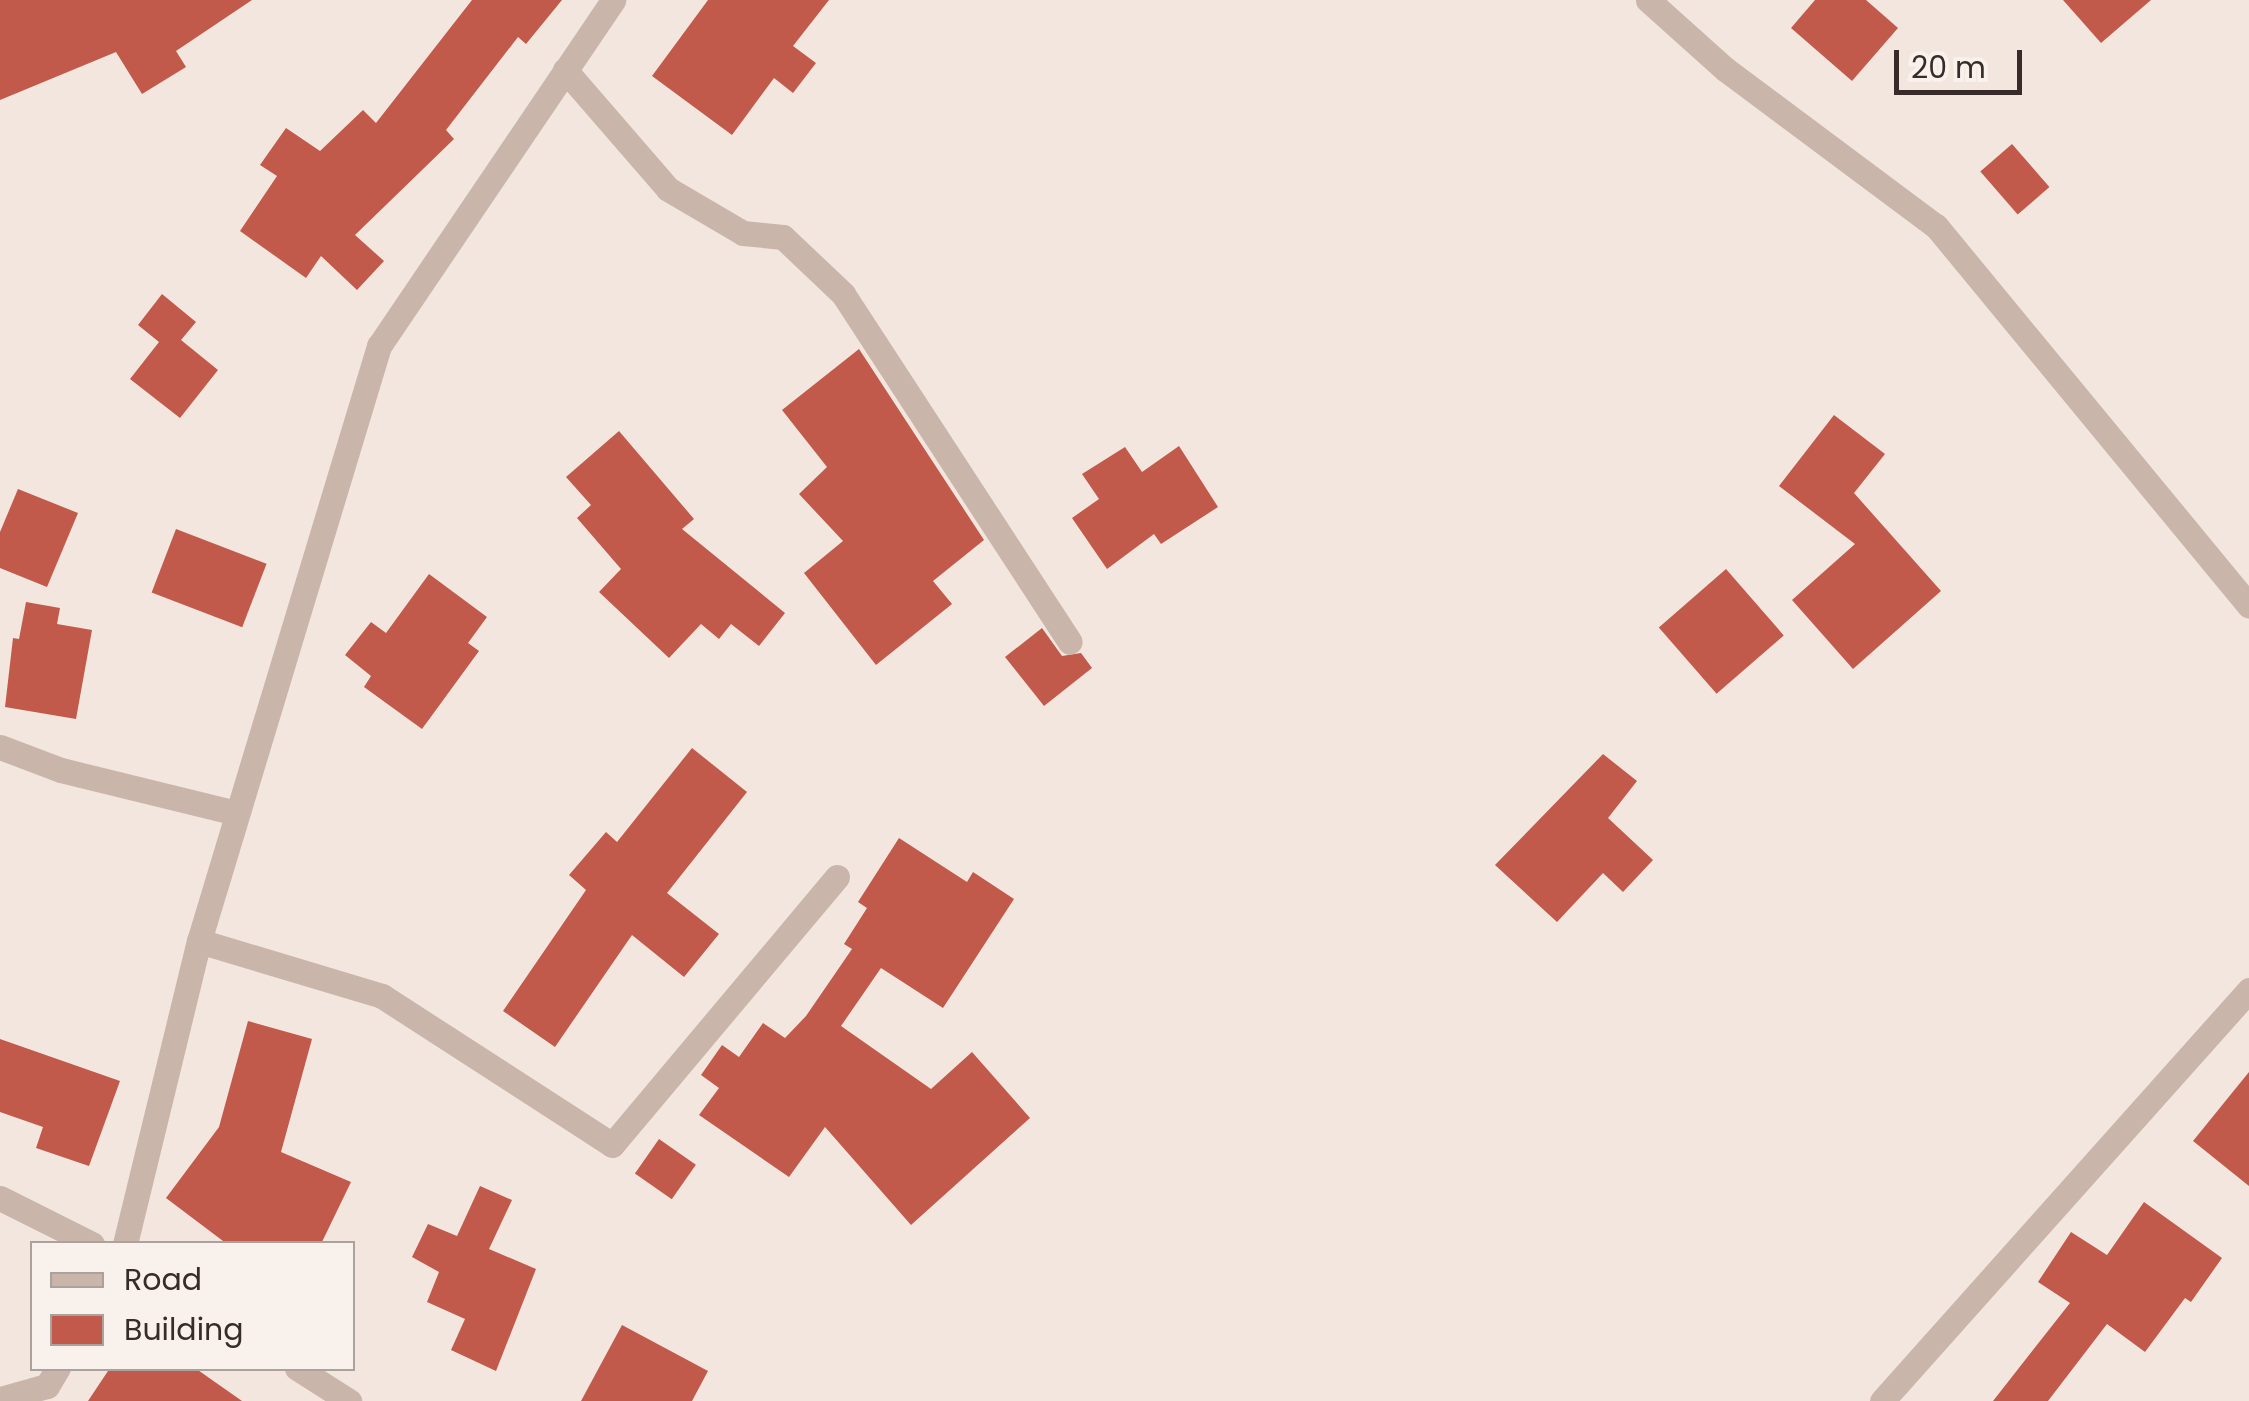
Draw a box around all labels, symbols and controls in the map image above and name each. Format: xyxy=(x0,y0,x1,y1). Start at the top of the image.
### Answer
scale bar xyxy=(1899,30,2026,92)
text: 20 m xyxy=(1911,46,1986,89)
legend xyxy=(30,1241,355,1371)
text: Road xyxy=(124,1258,202,1301)
text: Building xyxy=(124,1308,244,1351)

